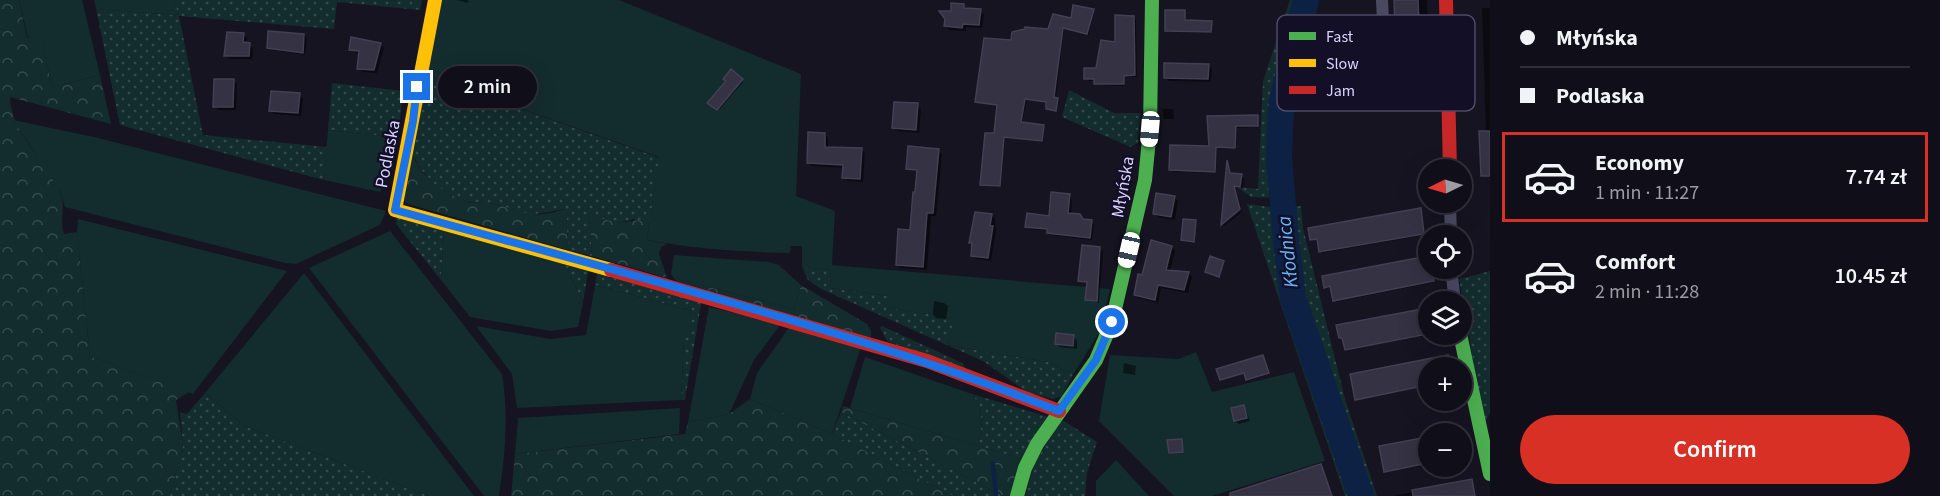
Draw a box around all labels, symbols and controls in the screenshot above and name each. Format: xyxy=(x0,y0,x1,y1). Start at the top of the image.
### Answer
legend xyxy=(1277,15,1475,111)
text: Młyńska xyxy=(1556,22,1638,54)
text: Fast xyxy=(1326,26,1354,48)
text: Slow xyxy=(1326,53,1359,75)
callout: 2 min xyxy=(438,66,537,108)
route end xyxy=(403,73,430,100)
text: 2 min xyxy=(464,73,511,101)
text: Jam xyxy=(1326,80,1355,102)
text: Podlaska xyxy=(1556,80,1645,112)
car xyxy=(1139,110,1161,148)
street label: Podlaska xyxy=(369,118,407,190)
text: Economy xyxy=(1595,147,1684,179)
icon: car xyxy=(1523,150,1577,204)
street label: Młyńska xyxy=(1105,154,1141,220)
north arrow xyxy=(1418,159,1472,213)
map controls xyxy=(1418,159,1472,477)
text: 7.74 zł xyxy=(1846,161,1907,193)
text: 1 min · 11:27 xyxy=(1595,179,1699,207)
water label: Kłodnica xyxy=(1270,214,1306,289)
button: locate xyxy=(1418,225,1472,279)
car xyxy=(1116,230,1142,270)
text: Comfort xyxy=(1595,246,1676,278)
icon: car xyxy=(1523,249,1577,303)
text: 10.45 zł xyxy=(1834,260,1907,292)
text: 2 min · 11:28 xyxy=(1595,278,1699,306)
button: layers xyxy=(1418,291,1472,345)
route start xyxy=(1098,308,1125,335)
button: + xyxy=(1418,357,1472,411)
button: Confirm xyxy=(1520,415,1910,484)
button: − xyxy=(1418,423,1472,477)

